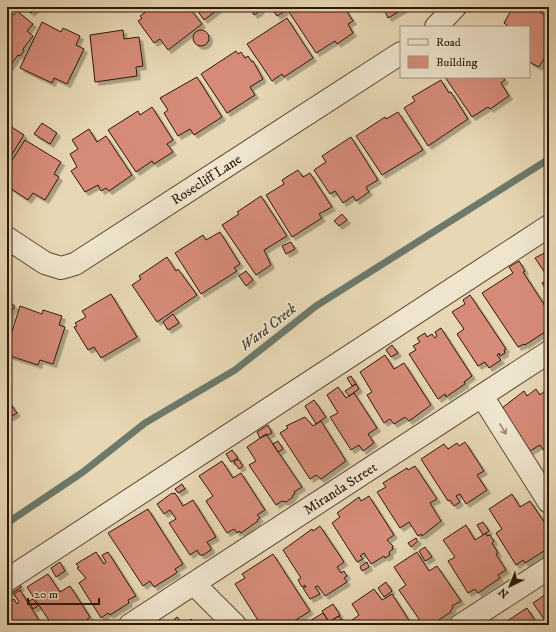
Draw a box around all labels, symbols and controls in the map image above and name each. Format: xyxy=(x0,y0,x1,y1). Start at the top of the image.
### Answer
legend xyxy=(400,26,530,78)
text: Road xyxy=(436,35,461,50)
text: Building xyxy=(436,55,477,70)
street label: Rosecliff Lane xyxy=(168,150,245,209)
water label: Ward Creek xyxy=(236,299,301,355)
one-way arrow xyxy=(499,423,507,435)
street label: Miranda Street xyxy=(300,458,381,519)
north arrow xyxy=(490,566,530,606)
scale bar xyxy=(28,580,99,606)
text: N xyxy=(496,584,512,601)
text: 20 m xyxy=(34,587,58,602)

